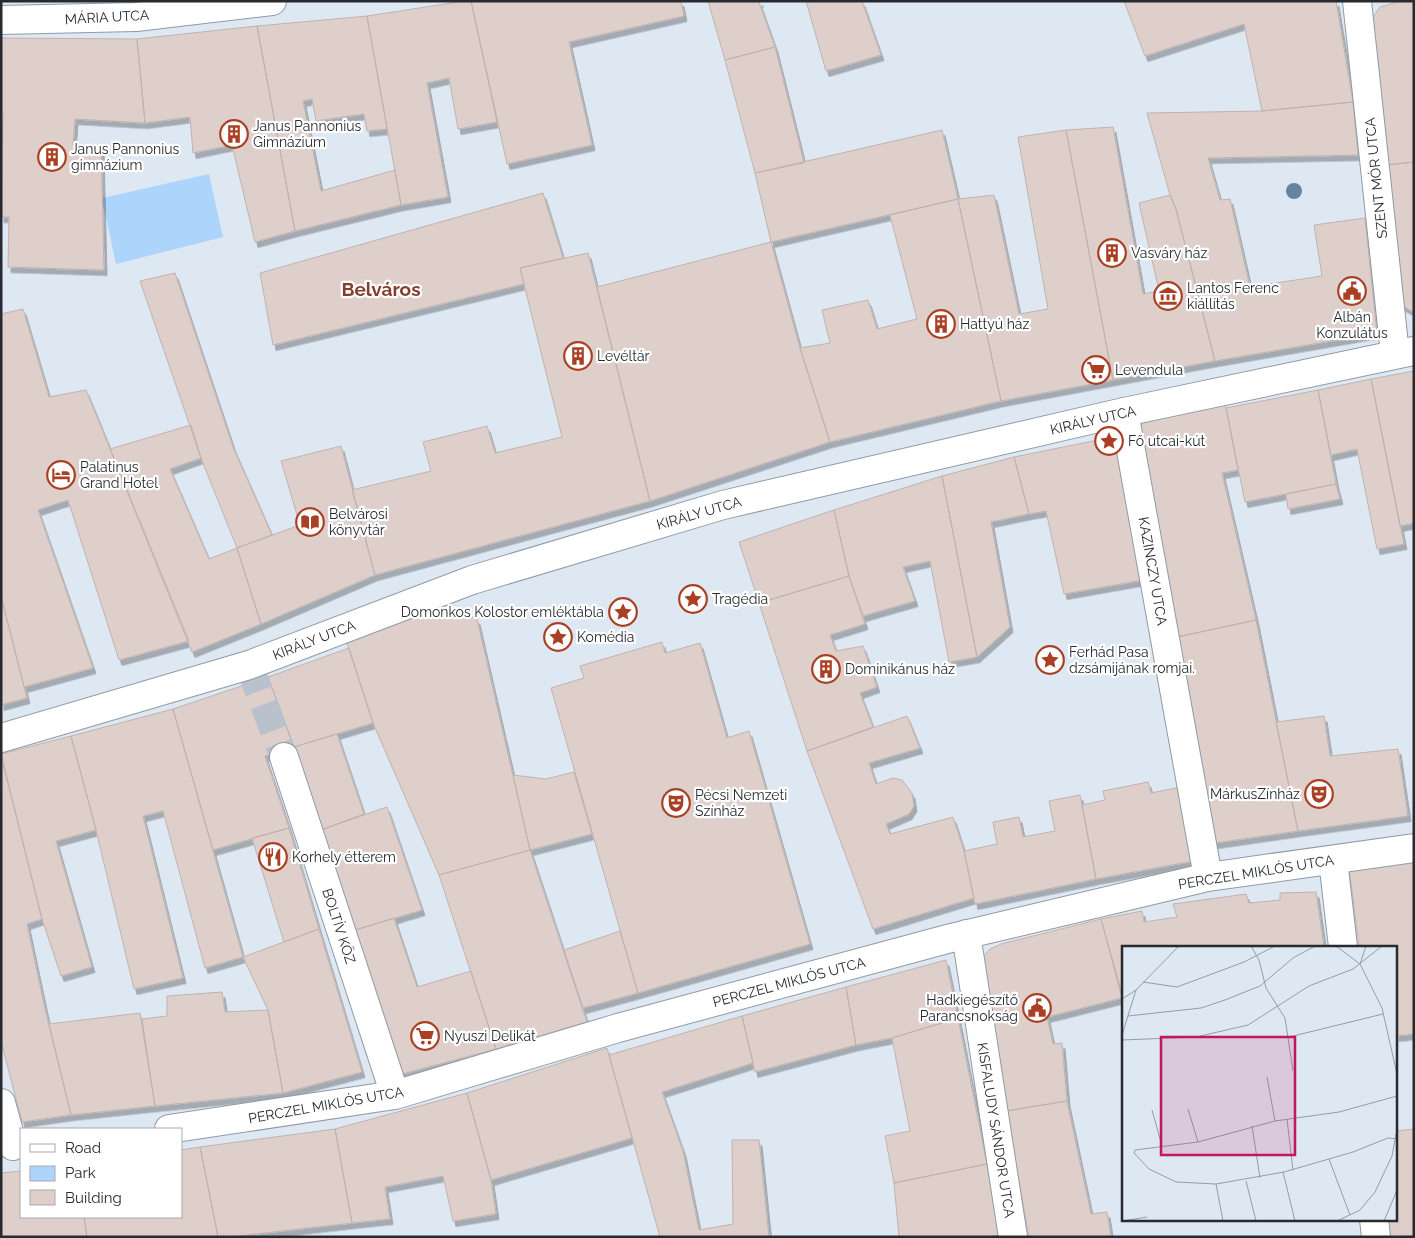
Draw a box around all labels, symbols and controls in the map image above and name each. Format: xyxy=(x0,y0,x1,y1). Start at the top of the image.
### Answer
street label: MÁRIA UTCA xyxy=(64,6,150,27)
street label: SZENT MÓR UTCA xyxy=(1361,116,1390,239)
place label: Janus Pannonius Gimnázium xyxy=(253,118,361,150)
building icon: Janus Pannonius Gimnázium xyxy=(219,119,249,149)
place label: Janus Pannonius gimnázium xyxy=(71,141,179,173)
building icon: Janus Pannonius gimnázium xyxy=(37,142,67,172)
building icon: Vasváry ház xyxy=(1097,238,1127,268)
place label: Vasváry ház xyxy=(1131,245,1207,261)
public building icon: Albán Konzulátus xyxy=(1337,276,1367,306)
district label: Belváros xyxy=(341,278,421,300)
place label: Lantos Ferenc kiállítás xyxy=(1187,280,1279,312)
museum icon: Lantos Ferenc kiállítás xyxy=(1153,281,1183,311)
building icon: Hattyú ház xyxy=(926,309,956,339)
place label: Albán Konzulátus xyxy=(1316,309,1388,341)
place label: Hattyú ház xyxy=(960,316,1029,332)
building icon: Levéltár xyxy=(563,341,593,371)
place label: Levéltár xyxy=(597,348,650,364)
supermarket icon: Levendula xyxy=(1081,355,1111,385)
place label: Levendula xyxy=(1115,362,1183,378)
street label: KIRÁLY UTCA xyxy=(1048,401,1138,438)
place icon: Fő utcai-kút xyxy=(1094,426,1124,456)
place label: Fő utcai-kút xyxy=(1128,433,1206,449)
place label: Palatinus Grand Hotel xyxy=(80,459,158,491)
hotel icon: Palatinus Grand Hotel xyxy=(46,460,76,490)
street label: KIRÁLY UTCA xyxy=(654,492,744,533)
place label: Belvárosi könyvtár xyxy=(329,506,388,538)
library icon: Belvárosi könyvtár xyxy=(295,507,325,537)
street label: KAZINCZY UTCA xyxy=(1136,516,1171,627)
place icon: Tragédia xyxy=(678,584,708,614)
place label: Tragédia xyxy=(712,591,768,607)
place icon: Domonkos Kolostor emléktábla xyxy=(608,597,638,627)
place label: Domonkos Kolostor emléktábla xyxy=(401,604,604,620)
street label: KIRÁLY UTCA xyxy=(270,616,358,663)
place icon: Komédia xyxy=(543,622,573,652)
place label: Komédia xyxy=(577,629,634,645)
place label: Ferhád Pasa dzsámijának romjai. xyxy=(1069,644,1195,676)
place icon: Ferhád Pasa dzsámijának romjai. xyxy=(1035,645,1065,675)
building icon: Dominikánus ház xyxy=(811,654,841,684)
place label: Dominikánus ház xyxy=(845,661,955,677)
theatre icon: MárkusZínház xyxy=(1304,779,1334,809)
place label: MárkusZínház xyxy=(1210,786,1300,802)
place label: Pécsi Nemzeti Színház xyxy=(695,787,787,819)
theatre icon: Pécsi Nemzeti Színház xyxy=(661,788,691,818)
restaurant icon: Korhely étterem xyxy=(258,842,288,872)
place label: Korhely étterem xyxy=(292,849,396,865)
street label: PERCZEL MIKLÓS UTCA xyxy=(1177,851,1336,892)
street label: BOLTÍV KÖZ xyxy=(319,886,361,966)
inset map xyxy=(1122,946,1398,1220)
street label: PERCZEL MIKLÓS UTCA xyxy=(711,953,868,1010)
place label: Hadkiegészítő Parancsnokság xyxy=(920,992,1018,1024)
public building icon: Hadkiegészítő Parancsnokság xyxy=(1022,993,1052,1023)
supermarket icon: Nyuszi Delikát xyxy=(410,1021,440,1051)
place label: Nyuszi Delikát xyxy=(444,1028,536,1044)
street label: KISFALUDY SÁNDOR UTCA xyxy=(974,1041,1019,1219)
street label: PERCZEL MIKLÓS UTCA xyxy=(247,1082,405,1127)
legend xyxy=(20,1128,182,1218)
text: Road xyxy=(65,1139,101,1157)
text: Park xyxy=(65,1164,96,1182)
text: Building xyxy=(65,1189,122,1207)

